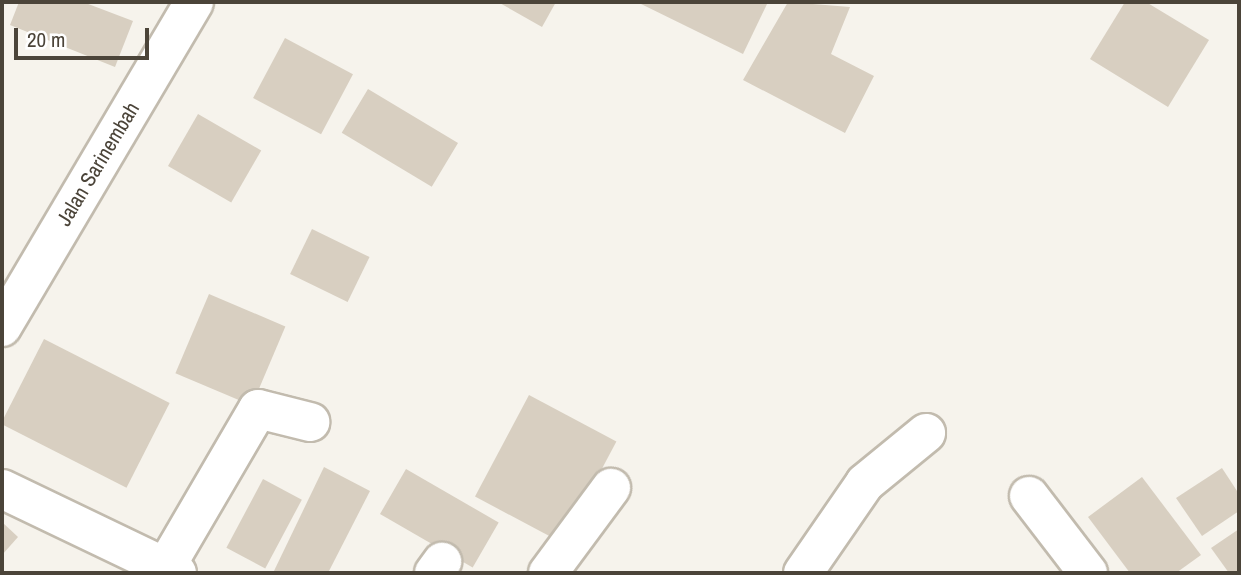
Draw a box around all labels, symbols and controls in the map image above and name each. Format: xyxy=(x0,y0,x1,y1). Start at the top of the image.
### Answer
scale bar xyxy=(18,14,152,58)
text: 20 m xyxy=(27,25,65,54)
street label: Jalan Sarinembah xyxy=(51,98,145,230)

